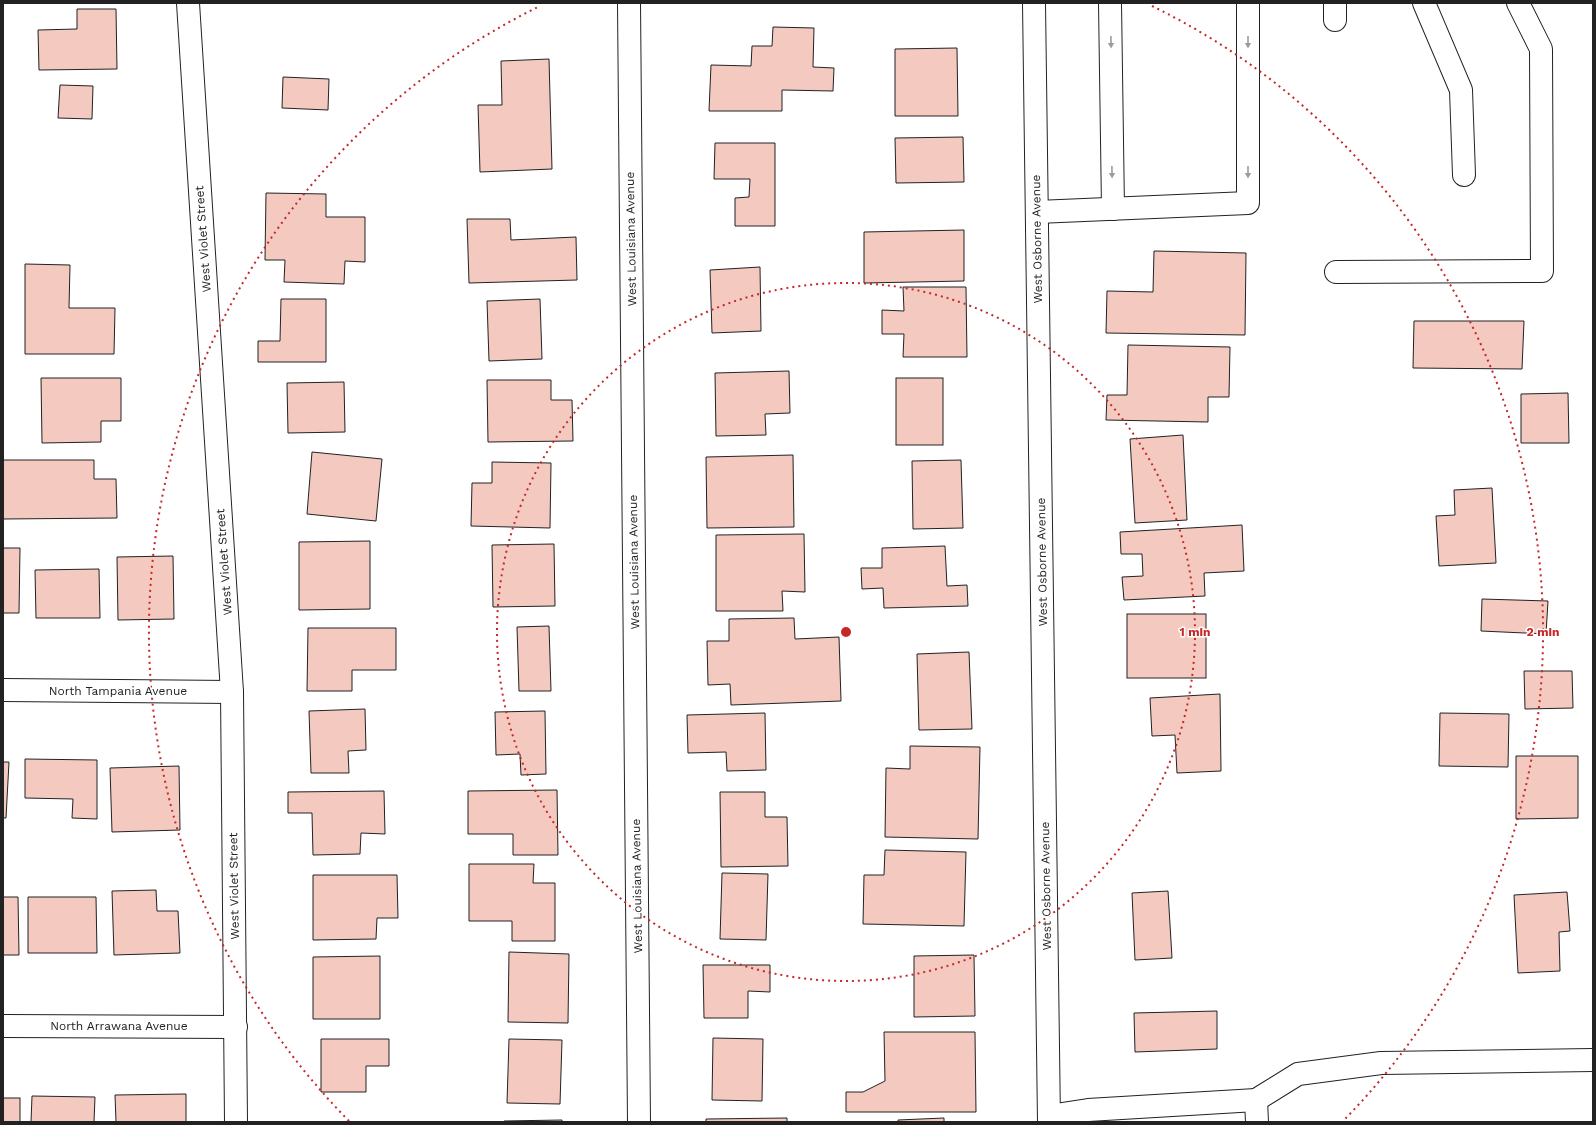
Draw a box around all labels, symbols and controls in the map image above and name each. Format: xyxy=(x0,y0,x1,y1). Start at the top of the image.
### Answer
one-way arrow xyxy=(1108,36,1114,49)
one-way arrow xyxy=(1245,36,1251,49)
one-way arrow xyxy=(1109,166,1116,178)
one-way arrow xyxy=(1245,166,1251,179)
street label: West Louisiana Avenue xyxy=(623,172,639,306)
street label: West Osborne Avenue xyxy=(1029,174,1045,304)
street label: West Violet Street xyxy=(192,185,214,293)
street label: West Louisiana Avenue xyxy=(626,495,642,629)
street label: West Osborne Avenue xyxy=(1034,497,1050,627)
street label: West Violet Street xyxy=(213,508,235,616)
centre of rings xyxy=(839,625,853,639)
text: 1 min xyxy=(1180,625,1210,639)
text: 2 min xyxy=(1527,625,1559,639)
street label: North Tampania Avenue xyxy=(49,684,187,698)
street label: West Louisiana Avenue xyxy=(629,819,645,953)
street label: West Osborne Avenue xyxy=(1038,821,1054,951)
street label: West Violet Street xyxy=(226,832,242,940)
street label: North Arrawana Avenue xyxy=(50,1019,188,1033)

